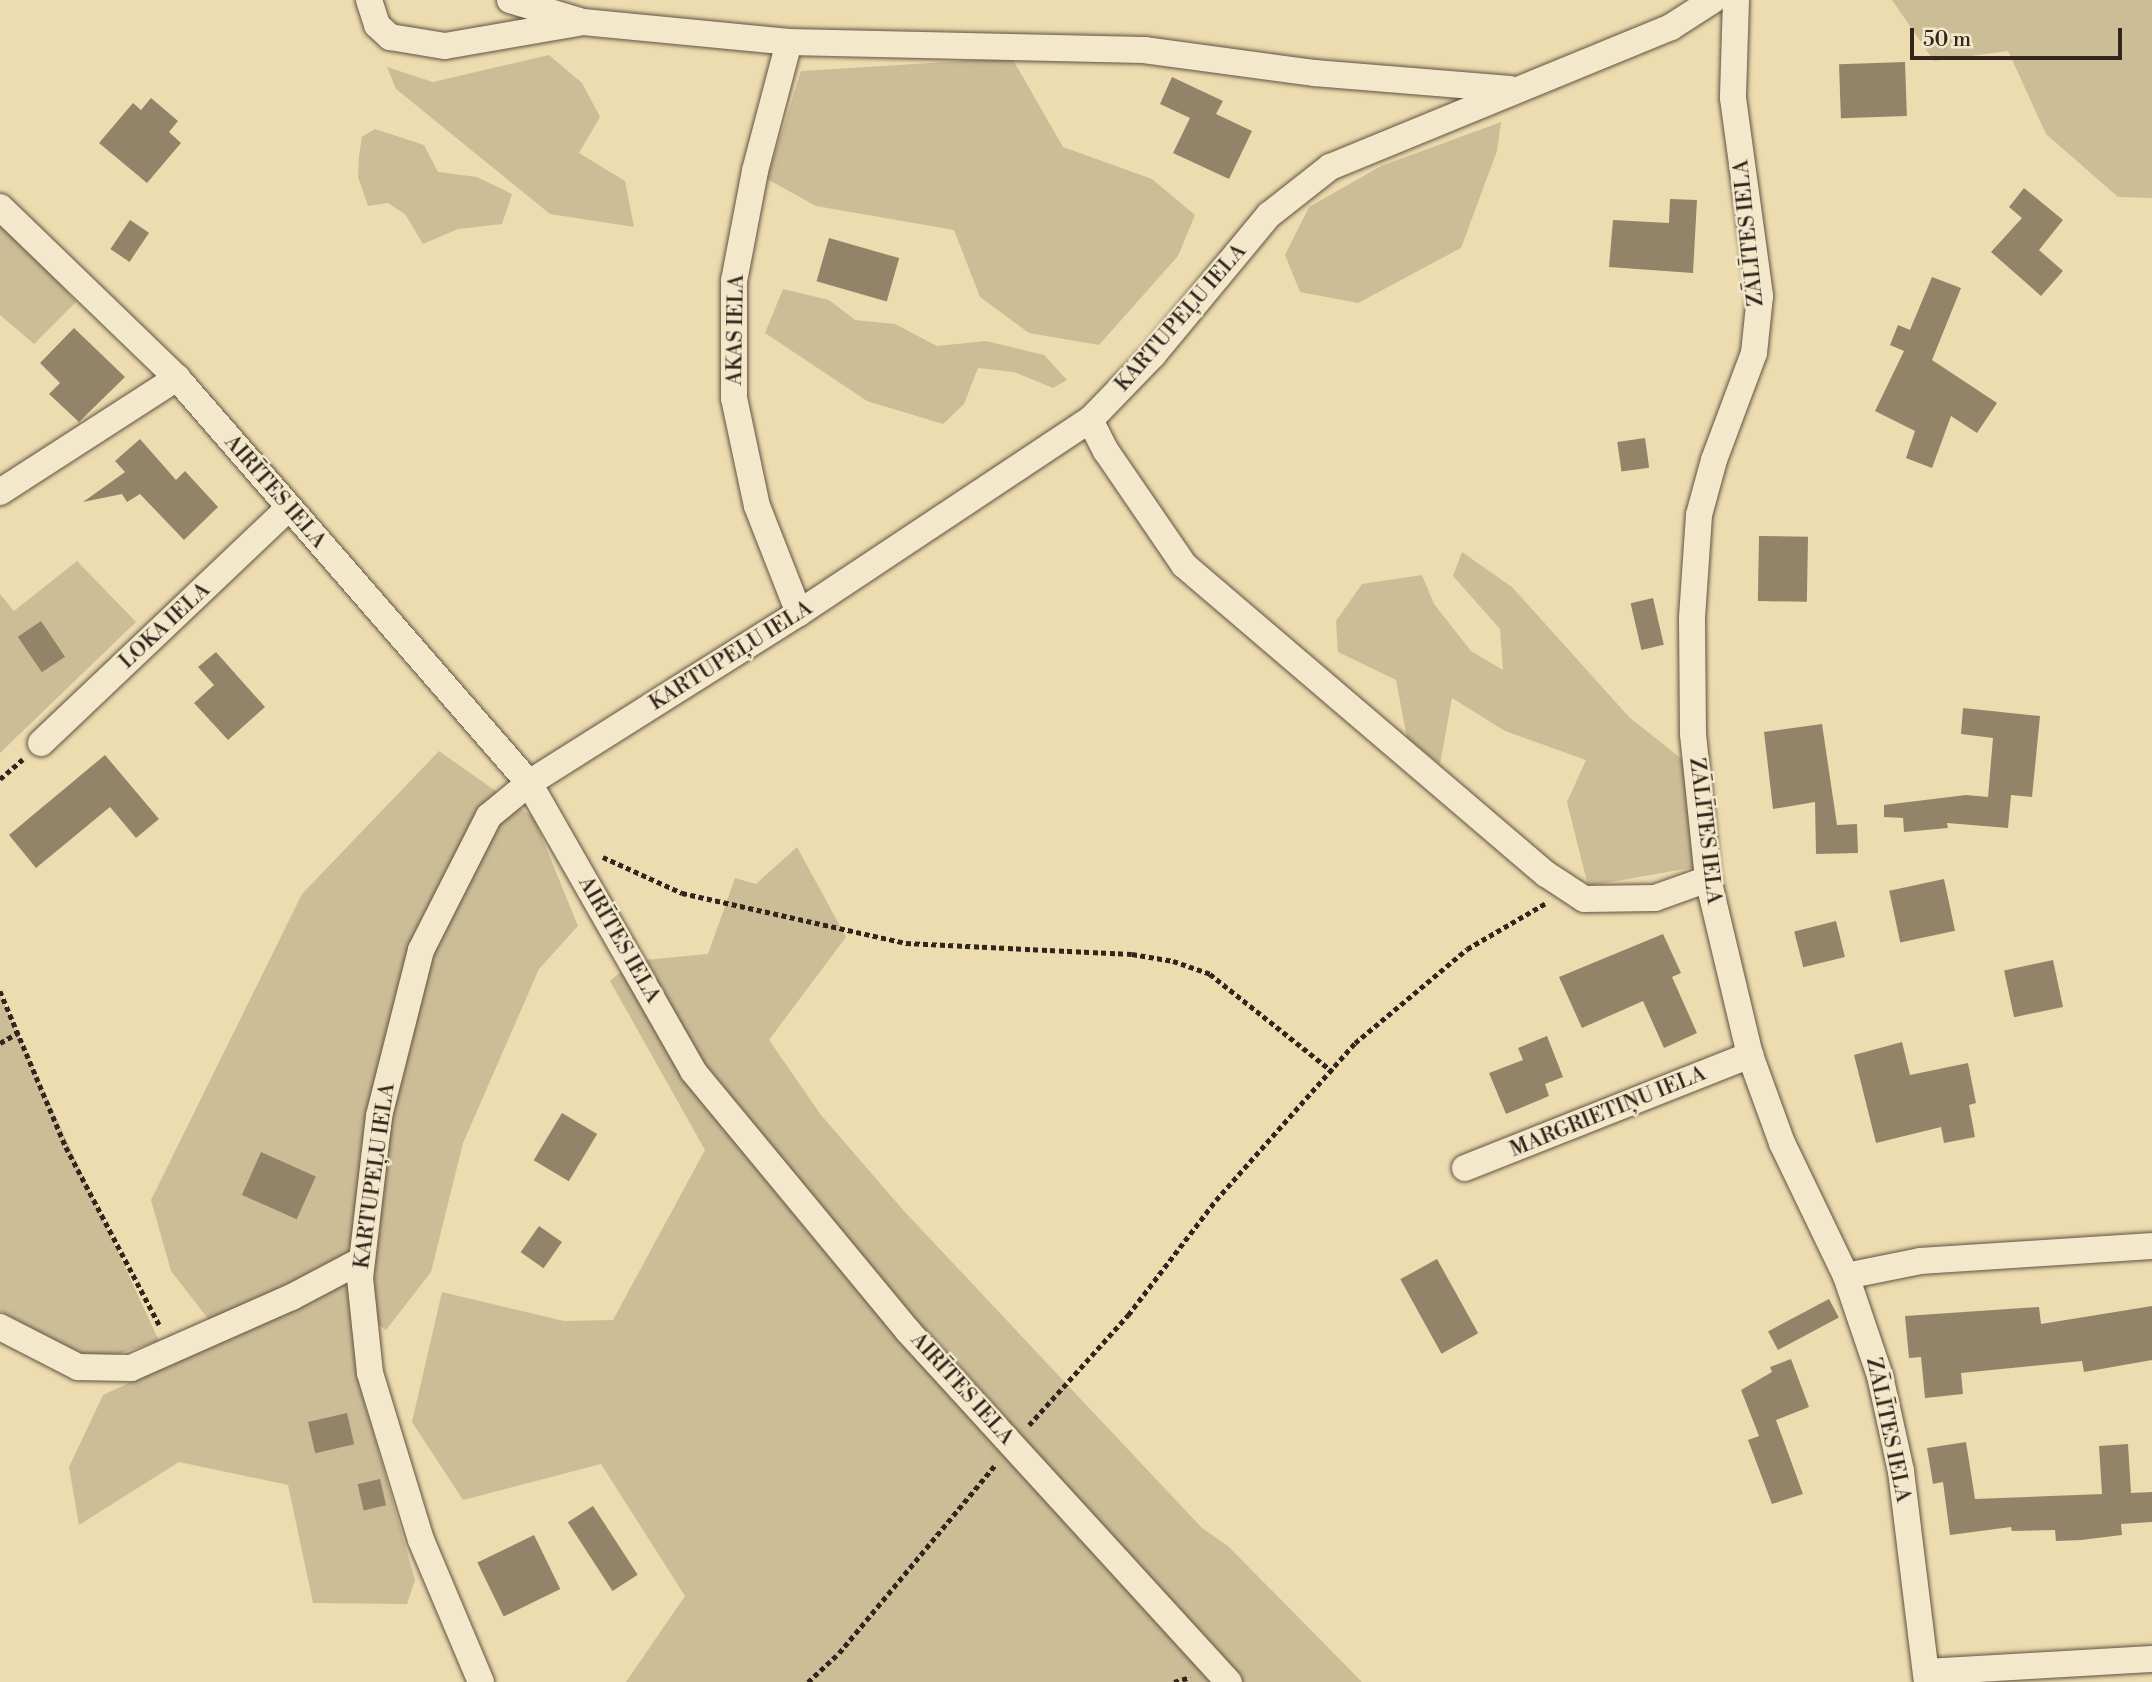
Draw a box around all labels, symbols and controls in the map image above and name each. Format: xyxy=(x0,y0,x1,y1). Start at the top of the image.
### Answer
scale bar xyxy=(1914,14,2126,58)
text: 50 m xyxy=(1923,27,1971,53)
street label: ZĀLĪTES IELA xyxy=(1729,158,1769,308)
street label: KARTUPEĻU IELA xyxy=(1110,239,1252,397)
street label: AKAS IELA xyxy=(722,274,750,386)
street label: AIRĪTES IELA xyxy=(219,430,331,554)
street label: LOKA IELA xyxy=(114,578,216,674)
street label: KARTUPEĻU IELA xyxy=(645,596,817,716)
street label: ZĀLĪTES IELA xyxy=(1684,756,1726,906)
street label: AIRĪTES IELA xyxy=(573,872,665,1008)
street label: MARGRIETIŅU IELA xyxy=(1506,1061,1710,1163)
street label: KARTUPEĻU IELA xyxy=(350,1082,400,1270)
street label: AIRĪTES IELA xyxy=(905,1328,1019,1450)
street label: ZĀLĪTES IELA xyxy=(1860,1355,1916,1505)

